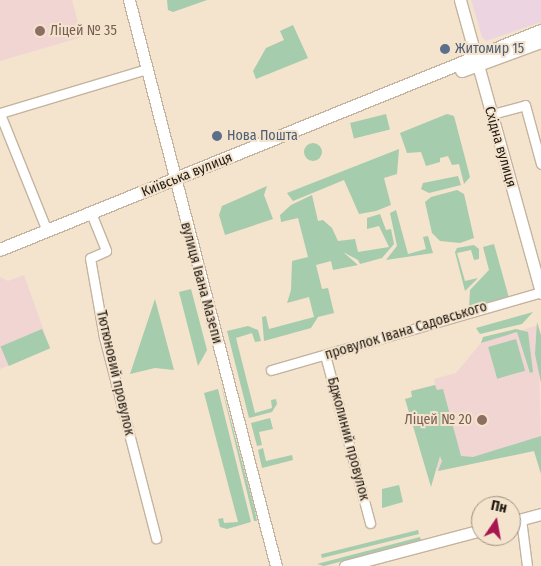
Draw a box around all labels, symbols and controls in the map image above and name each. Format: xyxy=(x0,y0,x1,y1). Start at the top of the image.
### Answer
place label: Ліцей № 35 xyxy=(50,23,117,39)
marker: Ліцей № 35 xyxy=(34,25,46,37)
place label: Житомир 15 xyxy=(455,41,524,57)
marker: Житомир 15 xyxy=(439,43,451,55)
street label: Східна вулиця xyxy=(480,105,520,189)
place label: Нова Пошта xyxy=(227,128,298,144)
marker: Нова Пошта xyxy=(211,130,223,142)
street label: Київська вулиця xyxy=(139,149,235,201)
street label: вулиця Івана Мазепи xyxy=(177,220,225,346)
street label: провулок Івана Садовського xyxy=(323,298,489,364)
street label: Тютюновий провулок xyxy=(92,309,138,437)
street label: Бджолиний провулок xyxy=(323,375,373,503)
place label: Ліцей № 20 xyxy=(404,412,472,428)
marker: Ліцей № 20 xyxy=(476,414,488,426)
north arrow xyxy=(471,496,521,546)
text: Пн xyxy=(489,497,509,517)

